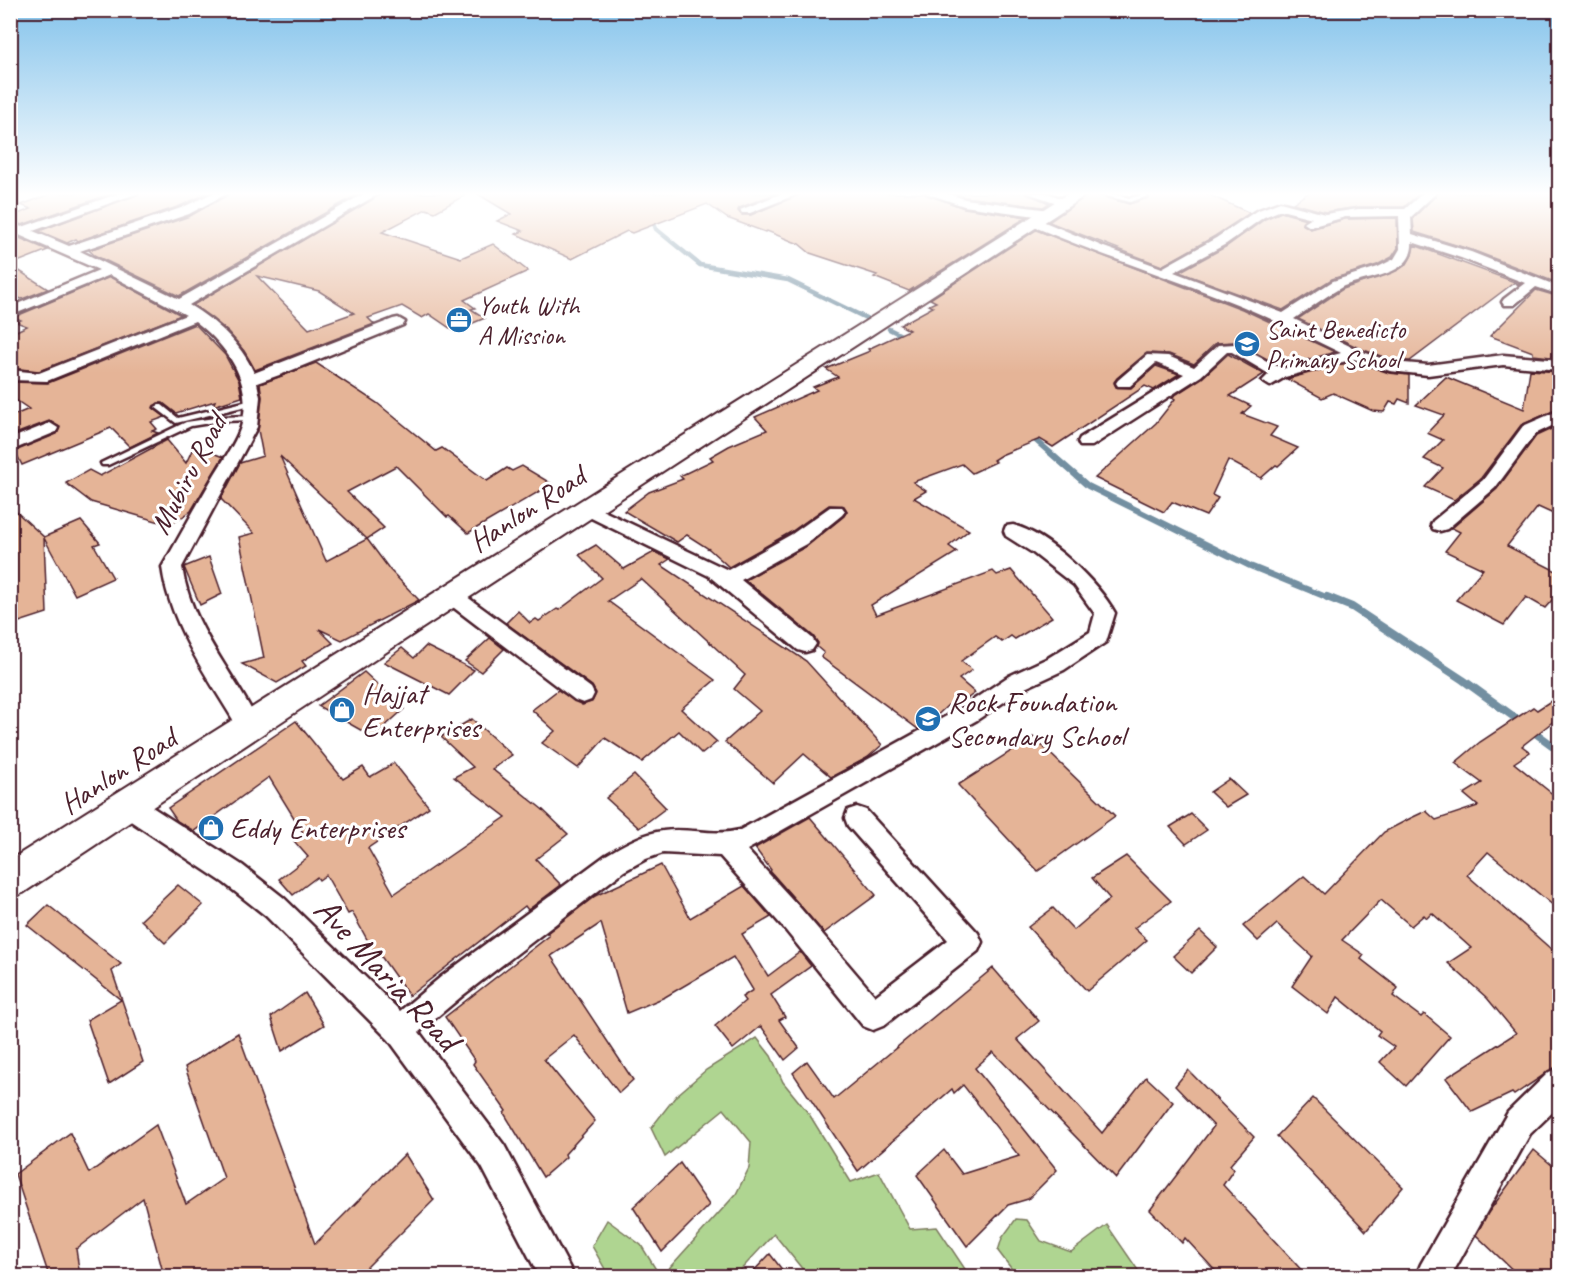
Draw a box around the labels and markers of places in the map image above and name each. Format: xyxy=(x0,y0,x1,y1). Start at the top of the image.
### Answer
place label: Youth With A Mission xyxy=(478,289,581,352)
office icon: Youth With A Mission xyxy=(444,305,474,335)
place label: Saint Benedicto Primary School xyxy=(1266,313,1407,376)
school or university icon: Saint Benedicto Primary School xyxy=(1232,329,1262,359)
place label: Hajjat Enterprises xyxy=(362,674,483,746)
place label: Rock Foundation Secondary School xyxy=(948,683,1130,755)
shop icon: Hajjat Enterprises xyxy=(327,695,357,725)
school or university icon: Rock Foundation Secondary School xyxy=(913,704,943,734)
place label: Eddy Enterprises xyxy=(230,809,408,847)
shop icon: Eddy Enterprises xyxy=(196,813,226,843)

